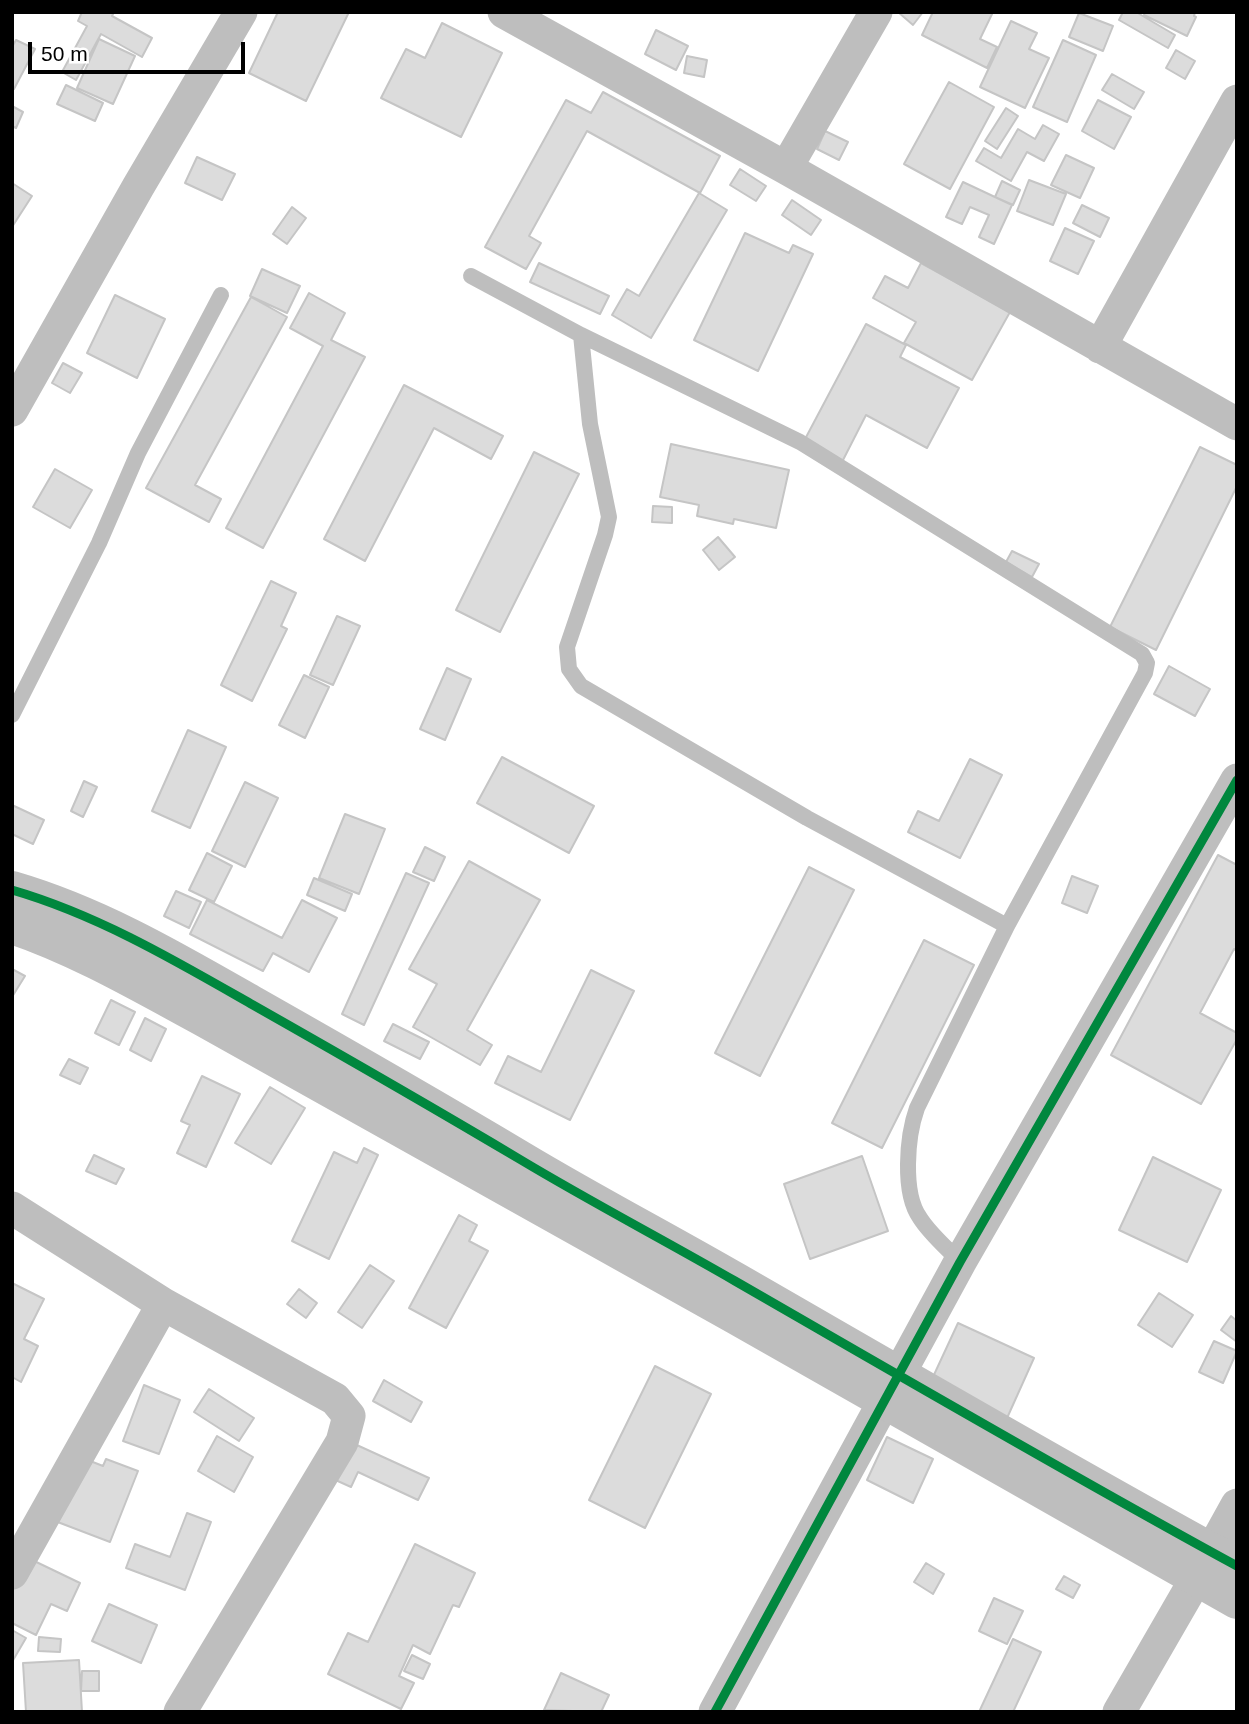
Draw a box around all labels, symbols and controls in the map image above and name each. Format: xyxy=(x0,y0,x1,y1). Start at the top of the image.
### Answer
scale bar xyxy=(32,28,248,72)
text: 50 m xyxy=(41,42,88,65)

